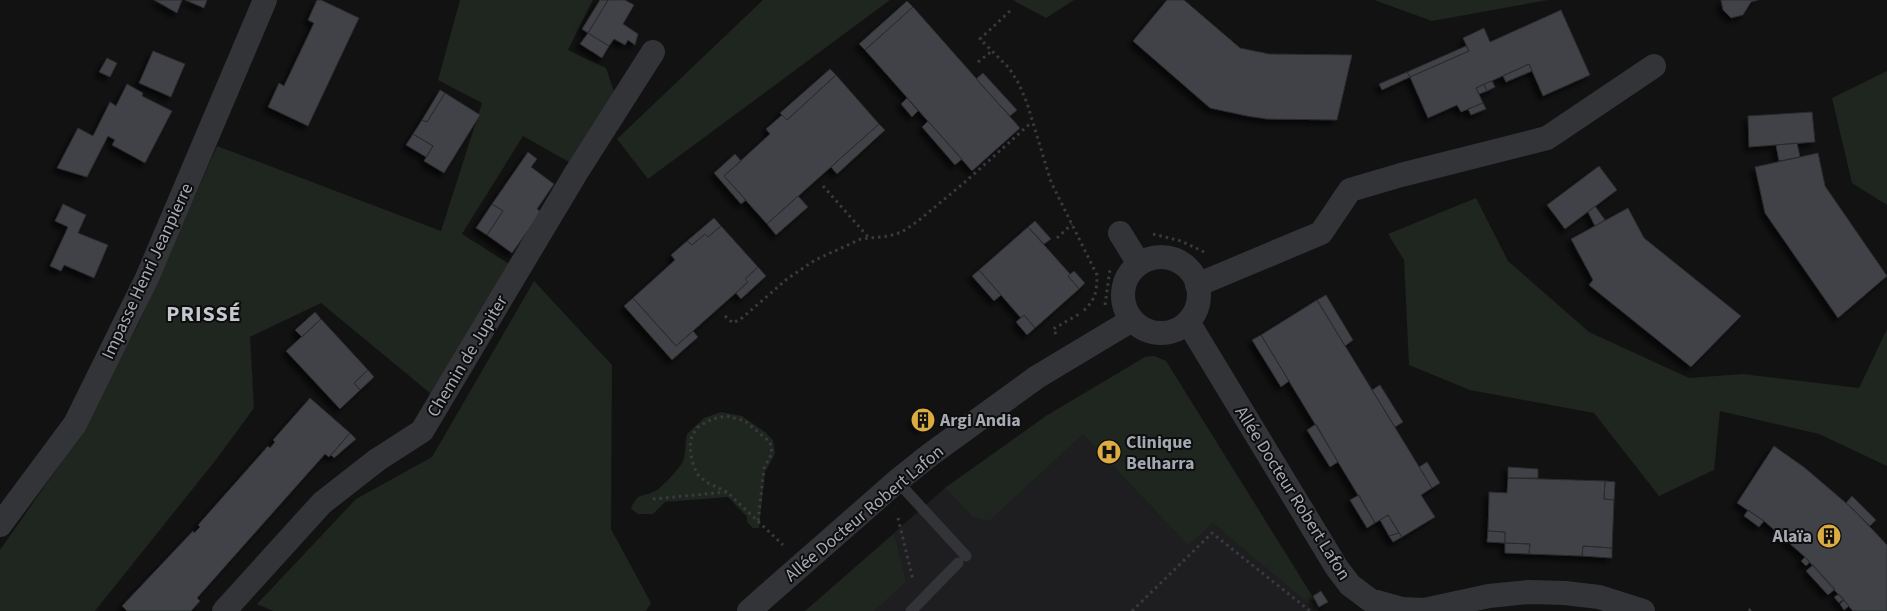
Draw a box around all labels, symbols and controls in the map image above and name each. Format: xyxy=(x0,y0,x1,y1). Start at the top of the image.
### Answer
street label: Impasse Henri Jeanpierre xyxy=(96,179,199,363)
street label: Chemin de Jupiter xyxy=(421,290,514,422)
district label: PRISSÉ xyxy=(166,298,242,330)
street label: Allée Docteur Robert Lafon xyxy=(1229,401,1356,585)
building icon: Argi Andia xyxy=(910,407,936,433)
place label: Argi Andia xyxy=(939,408,1021,433)
place label: Clinique Belharra xyxy=(1126,430,1194,476)
street label: Allée Docteur Robert Lafon xyxy=(779,439,949,587)
hospital icon: Clinique Belharra xyxy=(1096,439,1122,465)
building icon: Alaïa xyxy=(1816,523,1842,549)
place label: Alaïa xyxy=(1772,524,1812,549)

